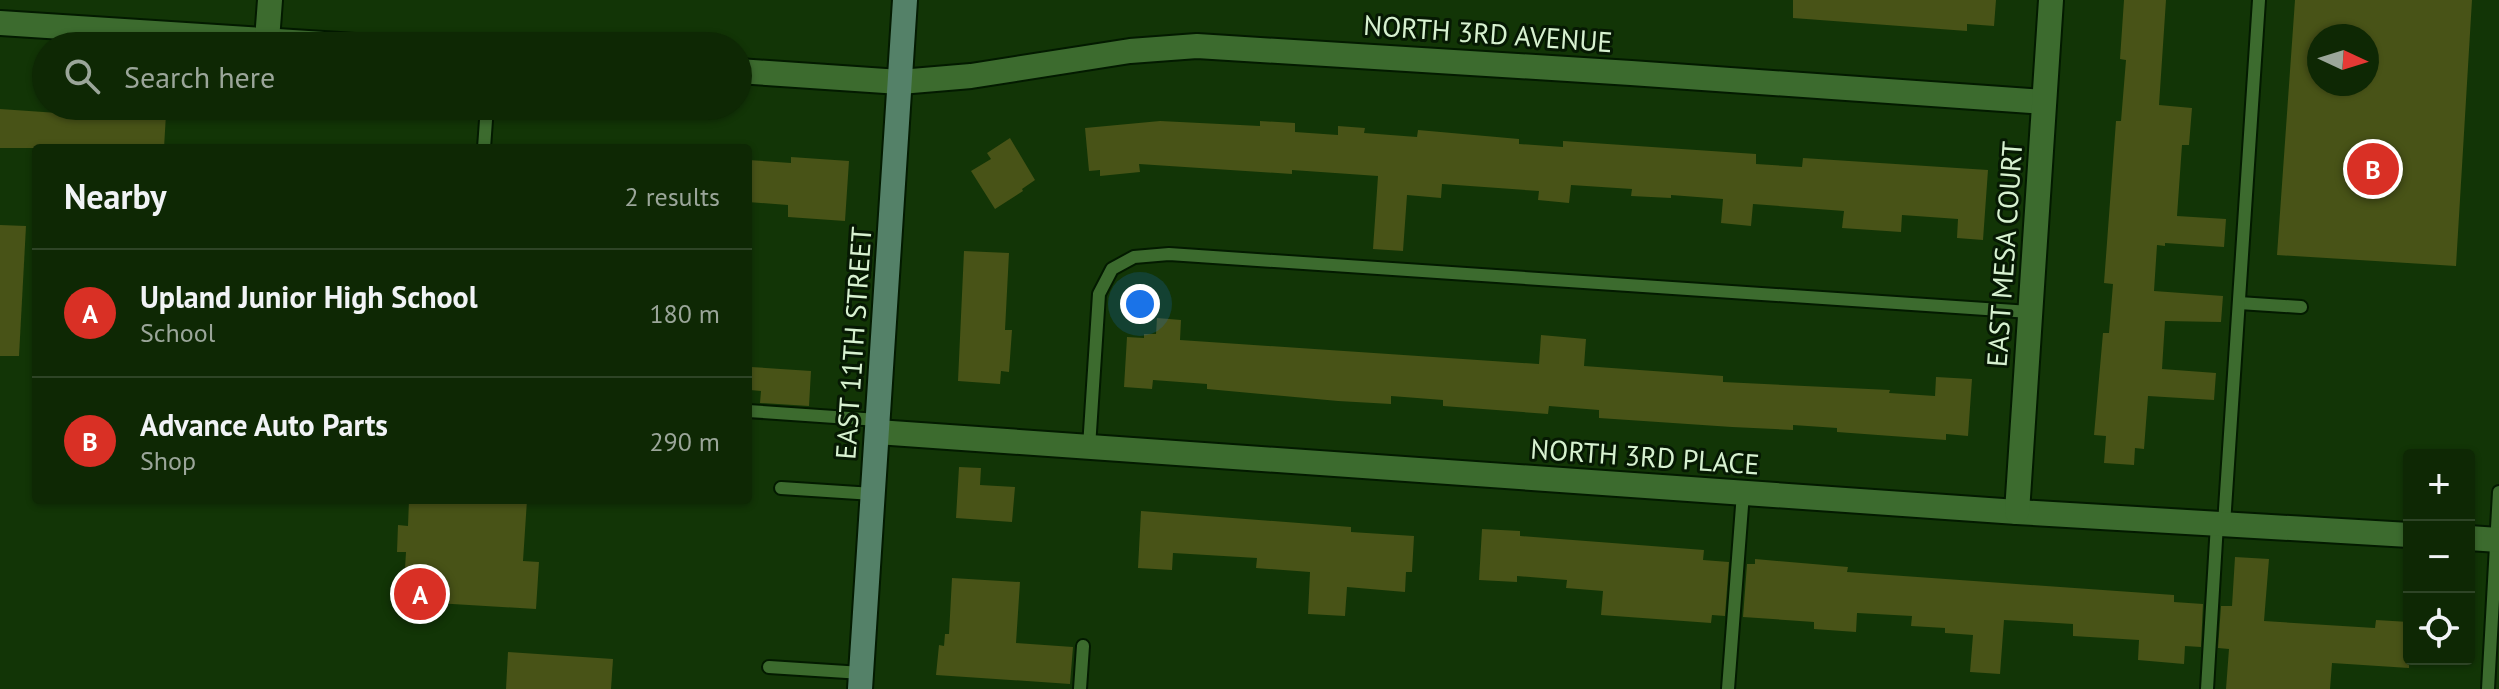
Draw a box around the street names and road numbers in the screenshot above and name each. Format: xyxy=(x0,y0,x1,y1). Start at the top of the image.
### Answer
street label: NORTH 3RD AVENUE xyxy=(1362,6,1614,60)
street label: EAST MESA COURT xyxy=(1978,140,2030,368)
street label: EAST 11TH STREET xyxy=(826,225,880,461)
street label: NORTH 3RD PLACE xyxy=(1529,430,1761,482)

